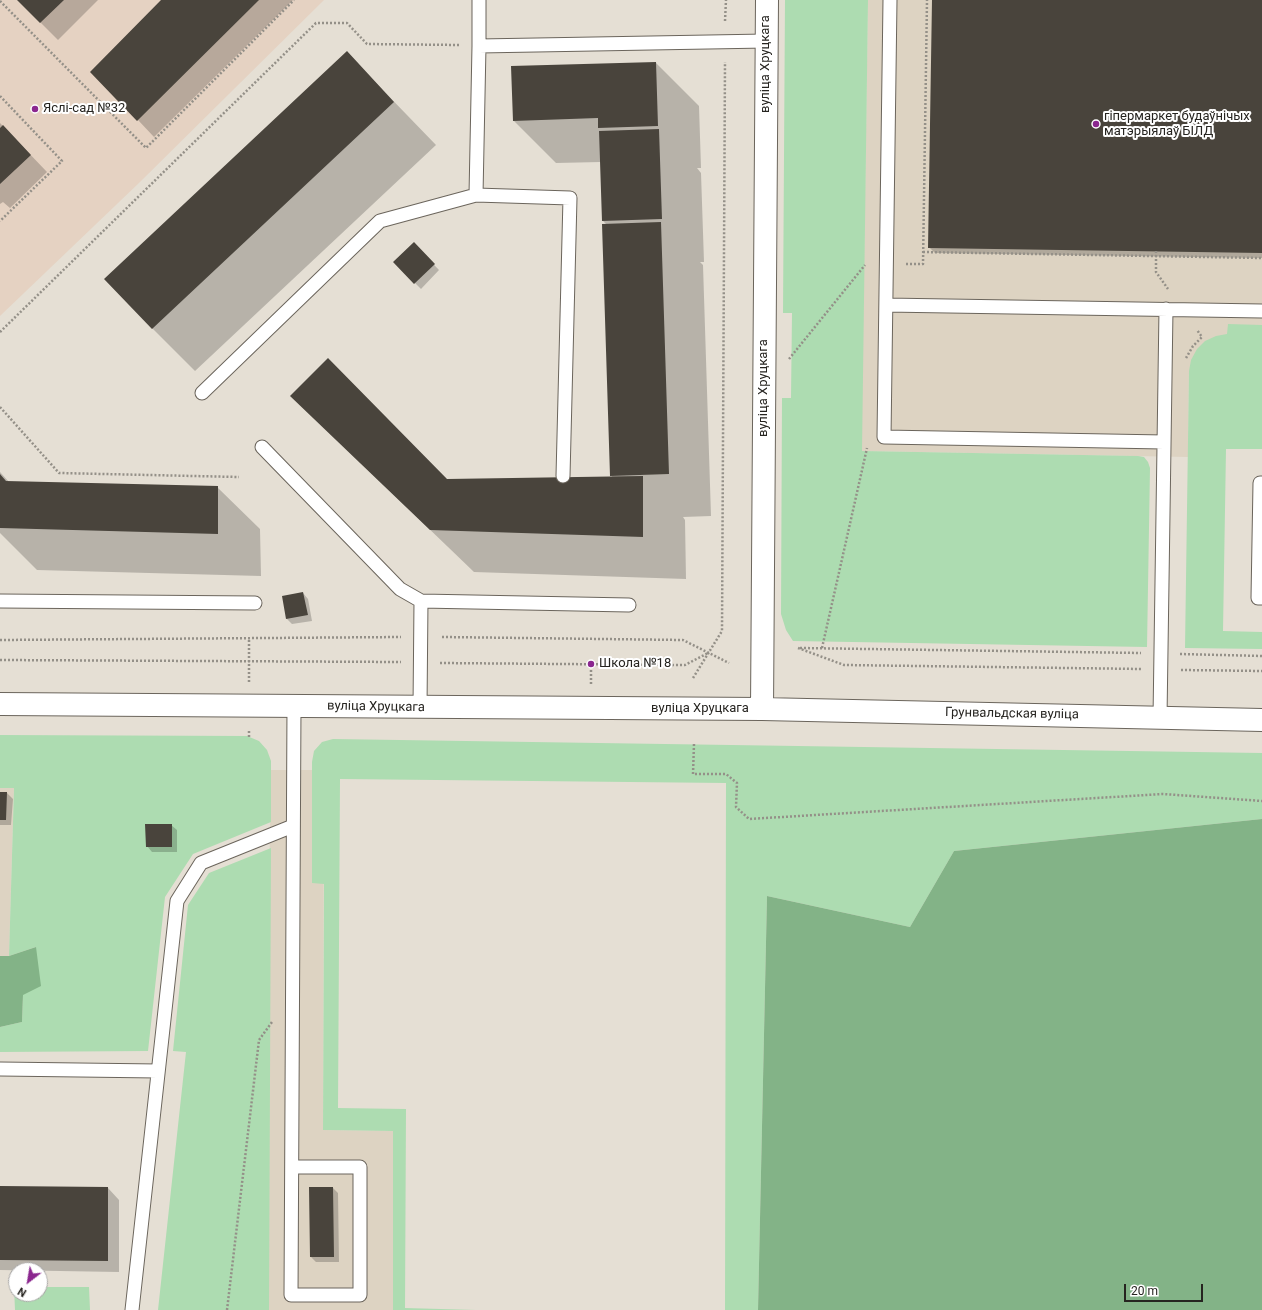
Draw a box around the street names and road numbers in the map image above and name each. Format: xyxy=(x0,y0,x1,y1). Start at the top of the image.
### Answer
street label: вуліца Хруцкага xyxy=(758,15,774,113)
street label: вуліца Хруцкага xyxy=(756,339,772,437)
street label: вуліца Хруцкага xyxy=(327,698,425,716)
street label: вуліца Хруцкага xyxy=(651,701,749,717)
street label: Грунвальдская вуліца xyxy=(945,705,1079,723)

